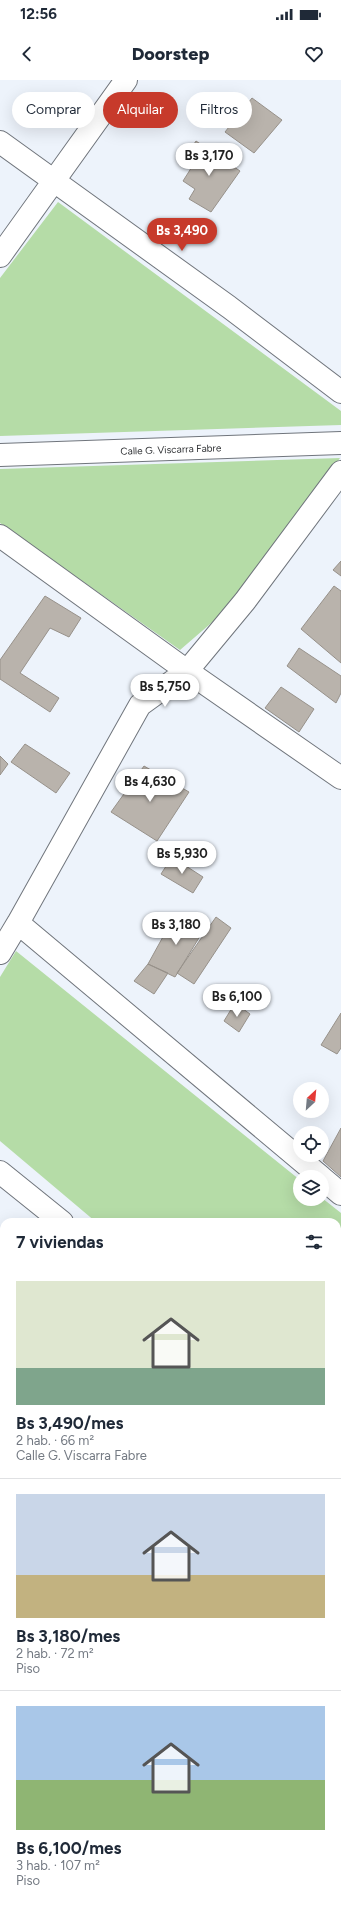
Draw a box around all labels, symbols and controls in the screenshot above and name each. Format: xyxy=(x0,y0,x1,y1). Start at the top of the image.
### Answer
text: 12:56 xyxy=(20,5,57,23)
icon: back xyxy=(16,43,38,65)
text: Doorstep xyxy=(132,43,209,65)
icon: heart xyxy=(303,43,325,65)
chip: Comprar xyxy=(12,92,95,128)
chip: Alquilar xyxy=(103,92,178,128)
chip: Filtros xyxy=(186,92,252,128)
pin: Bs 3,170 xyxy=(168,143,250,177)
text: Bs 3,170 xyxy=(185,148,233,163)
pin: Bs 3,490 xyxy=(141,218,223,252)
text: Bs 3,490 xyxy=(156,223,208,238)
street label: Calle G. Viscarra Fabre xyxy=(120,441,222,457)
pin: Bs 5,750 xyxy=(124,674,206,708)
text: Bs 5,750 xyxy=(139,679,191,694)
pin: Bs 4,630 xyxy=(109,769,191,803)
text: Bs 4,630 xyxy=(124,774,176,789)
pin: Bs 5,930 xyxy=(141,841,223,875)
text: Bs 5,930 xyxy=(156,846,208,861)
pin: Bs 3,180 xyxy=(135,912,217,946)
text: Bs 3,180 xyxy=(151,917,201,932)
pin: Bs 6,100 xyxy=(196,984,278,1018)
text: Bs 6,100 xyxy=(212,989,262,1004)
north arrow xyxy=(293,1082,329,1118)
map controls xyxy=(293,1082,329,1206)
button: locate xyxy=(293,1126,329,1162)
button: layers xyxy=(293,1170,329,1206)
icon: filters xyxy=(303,1231,325,1253)
text: 7 viviendas xyxy=(16,1232,103,1252)
icon: home xyxy=(135,1307,207,1379)
text: Bs 3,490/mes xyxy=(16,1413,123,1433)
text: 2 hab. · 66 m² xyxy=(16,1433,94,1448)
text: Calle G. Viscarra Fabre xyxy=(16,1448,147,1463)
icon: home xyxy=(135,1520,207,1592)
text: Bs 3,180/mes xyxy=(16,1626,120,1646)
text: 2 hab. · 72 m² xyxy=(16,1646,94,1661)
text: Piso xyxy=(16,1661,40,1676)
icon: home xyxy=(135,1732,207,1804)
text: Bs 6,100/mes xyxy=(16,1838,121,1858)
text: 3 hab. · 107 m² xyxy=(16,1858,100,1873)
text: Piso xyxy=(16,1873,40,1888)

